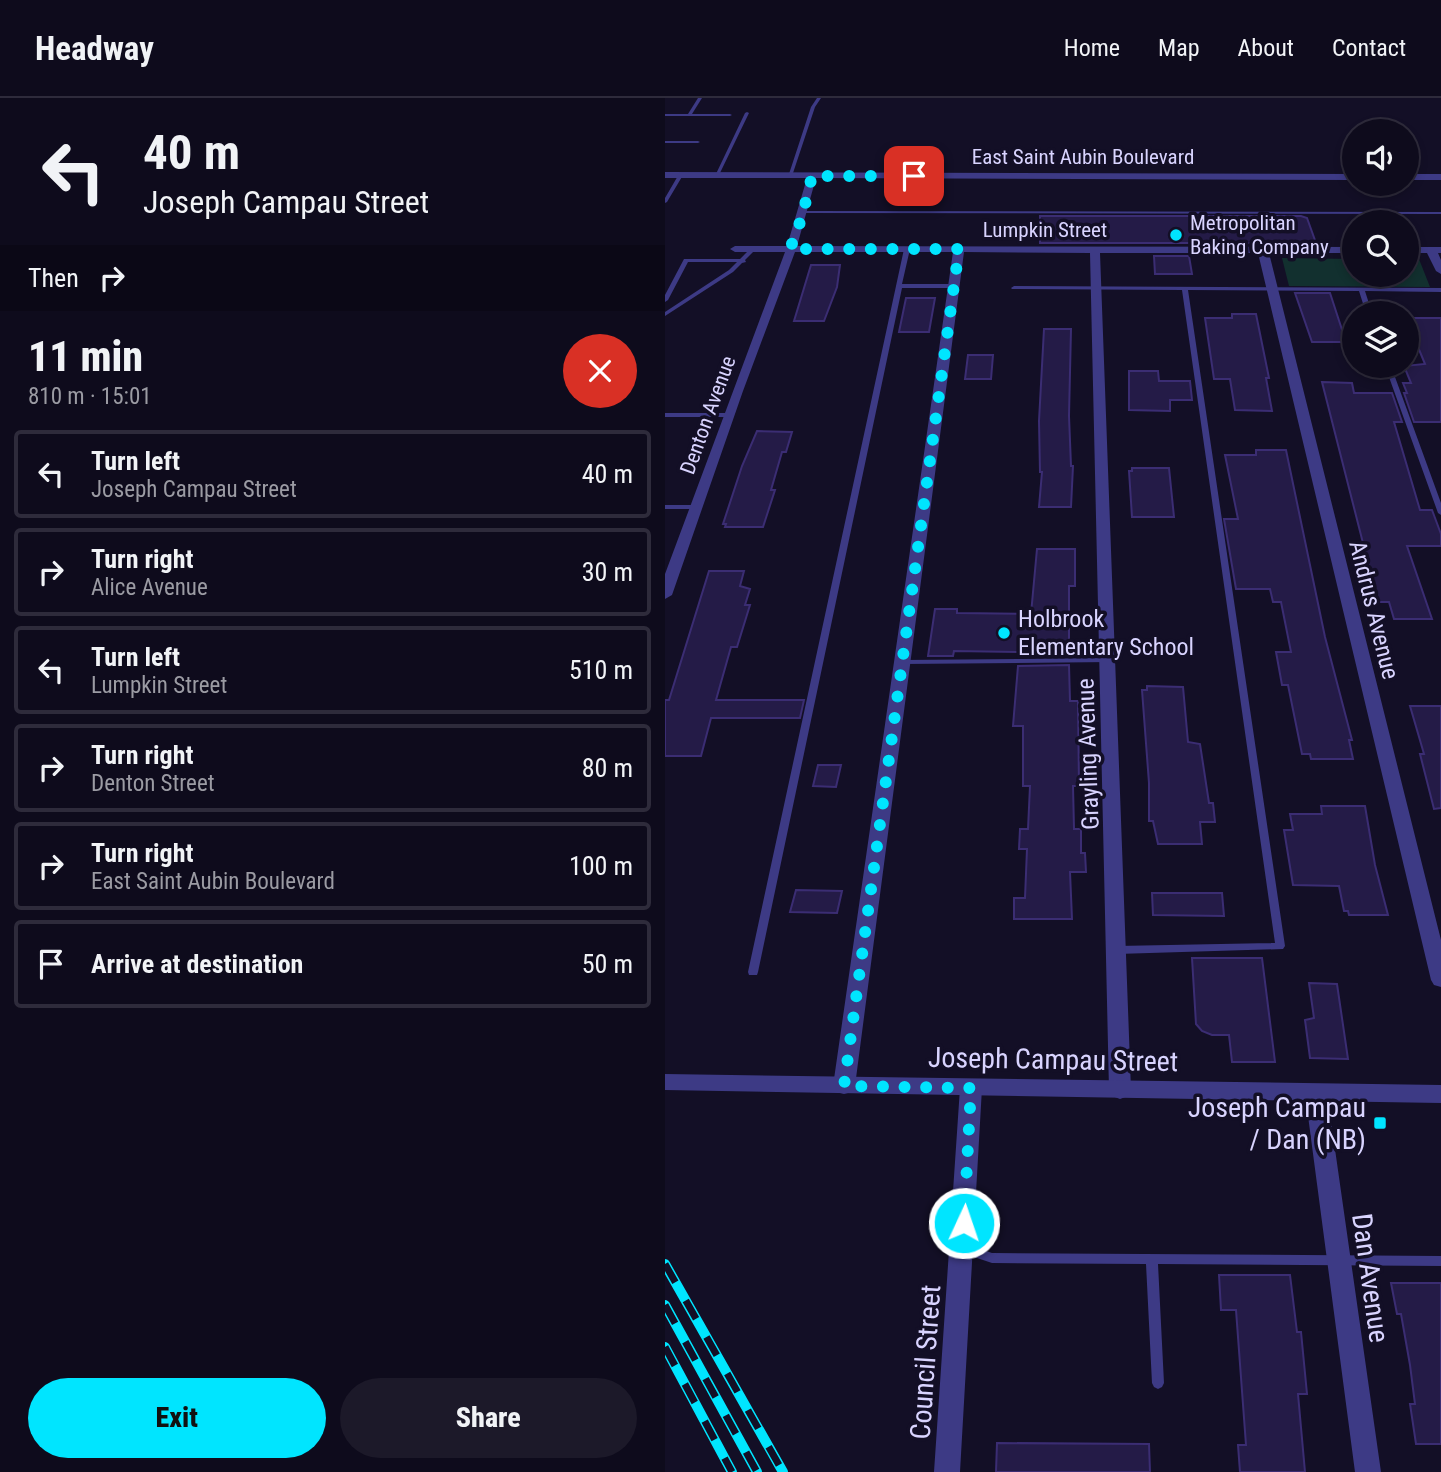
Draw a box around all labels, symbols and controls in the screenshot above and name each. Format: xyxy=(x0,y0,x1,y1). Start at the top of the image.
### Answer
text: Headway xyxy=(35,29,154,68)
text: Home xyxy=(1064,34,1120,62)
text: Map xyxy=(1158,34,1200,62)
text: About xyxy=(1238,34,1294,62)
text: Contact xyxy=(1332,34,1406,62)
map controls xyxy=(1342,119,1419,378)
button: sound xyxy=(1342,119,1419,196)
text: 40 m xyxy=(143,124,240,181)
icon: left xyxy=(28,126,119,217)
street label: East Saint Aubin Boulevard xyxy=(972,145,1194,169)
pin xyxy=(884,146,944,206)
icon: arrive xyxy=(895,157,933,195)
text: Joseph Campau Street xyxy=(143,183,429,221)
button: search xyxy=(1342,210,1419,287)
place label: Metropolitan Baking Company xyxy=(1190,211,1329,259)
street label: Lumpkin Street xyxy=(983,218,1107,242)
marker: Metropolitan Baking Company xyxy=(1168,227,1184,243)
icon: right xyxy=(93,259,131,297)
text: Then xyxy=(28,263,79,293)
button: layers xyxy=(1342,301,1419,378)
text: 11 min xyxy=(28,332,143,381)
button: close xyxy=(563,334,637,408)
street label: Denton Avenue xyxy=(676,352,741,477)
text: 810 m · 15:01 xyxy=(28,383,152,410)
text: Turn left xyxy=(91,446,180,476)
icon: left xyxy=(32,455,70,493)
text: 40 m xyxy=(582,459,633,489)
text: Joseph Campau Street xyxy=(91,476,297,503)
street label: Andrus Avenue xyxy=(1343,538,1405,682)
text: Turn right xyxy=(91,544,193,574)
icon: right xyxy=(32,553,70,591)
text: 30 m xyxy=(582,557,633,587)
text: Alice Avenue xyxy=(91,574,208,601)
place label: Holbrook Elementary School xyxy=(1018,605,1194,661)
marker: Holbrook Elementary School xyxy=(996,625,1012,641)
text: Turn left xyxy=(91,642,180,672)
icon: left xyxy=(32,651,70,689)
text: 510 m xyxy=(569,655,633,685)
text: Lumpkin Street xyxy=(91,672,227,699)
street label: Grayling Avenue xyxy=(1071,678,1105,830)
text: Turn right xyxy=(91,740,193,770)
icon: right xyxy=(32,749,70,787)
text: 80 m xyxy=(582,753,633,783)
text: Denton Street xyxy=(91,770,215,797)
text: Turn right xyxy=(91,838,193,868)
icon: right xyxy=(32,847,70,885)
text: 100 m xyxy=(569,851,633,881)
text: East Saint Aubin Boulevard xyxy=(91,868,335,895)
icon: arrive xyxy=(32,945,70,983)
text: Arrive at destination xyxy=(91,949,303,979)
text: 50 m xyxy=(582,949,633,979)
street label: Joseph Campau Street xyxy=(928,1041,1178,1078)
place label: Joseph Campau / Dan (NB) xyxy=(1188,1091,1366,1156)
marker: Joseph Campau / Dan (NB) xyxy=(1372,1115,1388,1131)
position arrow xyxy=(927,1186,1001,1260)
street label: Dan Avenue xyxy=(1345,1211,1396,1345)
street label: Council Street xyxy=(904,1284,947,1440)
button: Exit xyxy=(28,1378,326,1458)
button: Share xyxy=(340,1378,637,1458)

